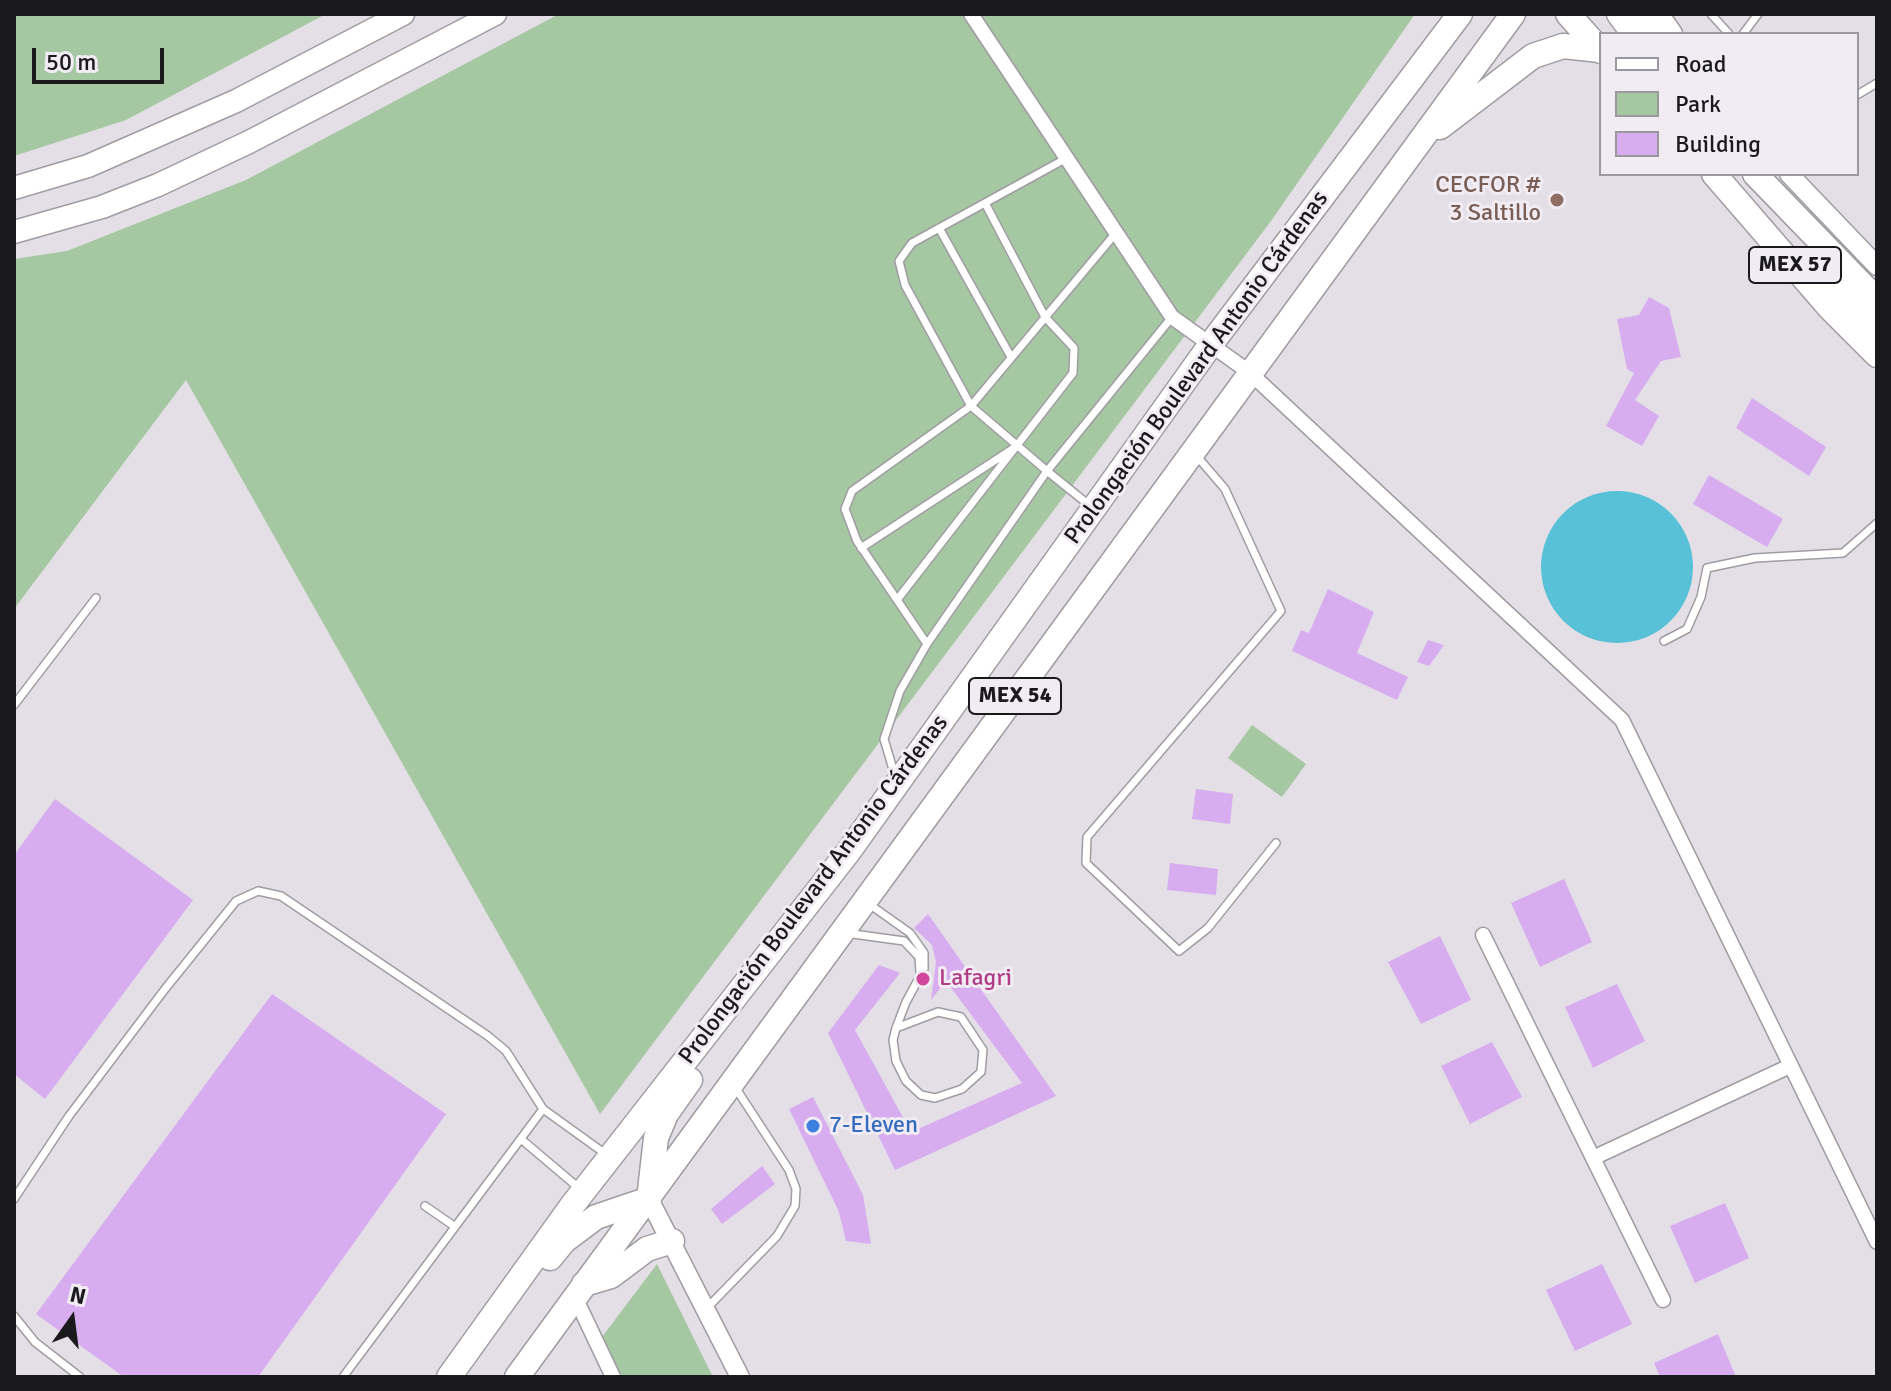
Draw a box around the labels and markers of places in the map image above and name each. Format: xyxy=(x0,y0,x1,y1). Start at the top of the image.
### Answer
place label: CECFOR # 3 Saltillo xyxy=(1435,172,1541,228)
marker: CECFOR # 3 Saltillo xyxy=(1548,191,1566,209)
place label: Lafagri xyxy=(939,965,1012,993)
marker: Lafagri xyxy=(914,970,932,988)
place label: 7-Eleven xyxy=(829,1112,918,1140)
marker: 7-Eleven xyxy=(804,1117,822,1135)

